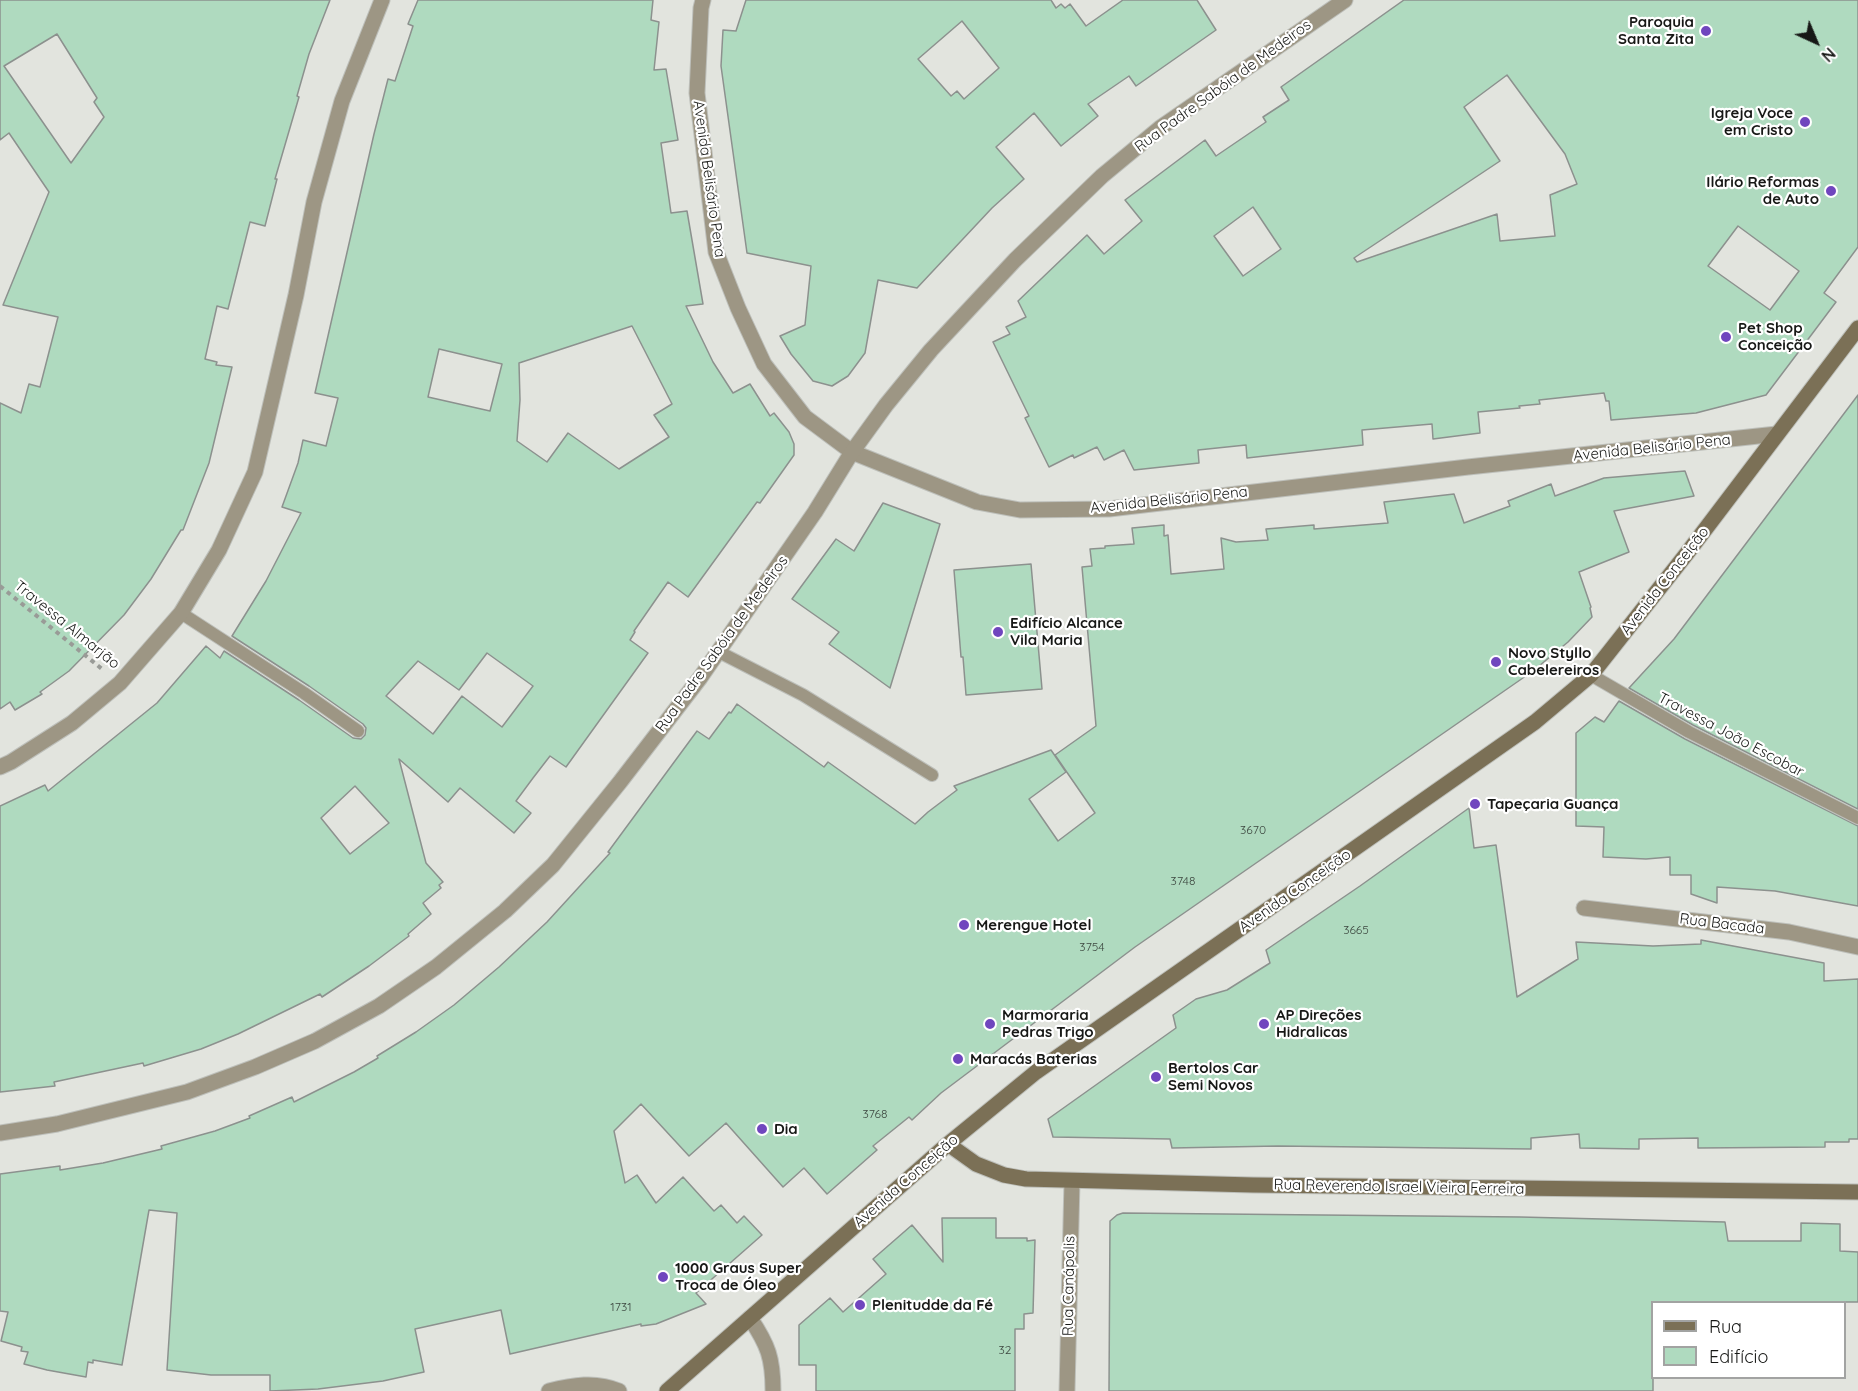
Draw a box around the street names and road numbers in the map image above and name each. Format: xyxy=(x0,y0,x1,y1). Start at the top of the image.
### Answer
street label: Rua Padre Sabóia de Medeiros xyxy=(1131,16,1315,156)
street label: Avenida Belisário Pena xyxy=(689,99,729,259)
street label: Avenida Belisário Pena xyxy=(1572,431,1732,465)
street label: Avenida Belisário Pena xyxy=(1089,483,1249,517)
street label: Avenida Conceição xyxy=(1617,523,1713,639)
street label: Rua Padre Sabóia de Medeiros xyxy=(652,552,792,736)
street label: Travessa Almarjão xyxy=(11,577,123,673)
street label: Travessa João Escobar xyxy=(1655,689,1807,781)
street label: Avenida Conceição xyxy=(1235,846,1355,936)
street label: Rua Bacada xyxy=(1678,910,1766,938)
street label: Avenida Conceição xyxy=(850,1131,962,1231)
street label: Rua Reverendo Israel Vieira Ferreira xyxy=(1274,1176,1524,1198)
street label: Rua Canápolis xyxy=(1059,1236,1079,1336)

